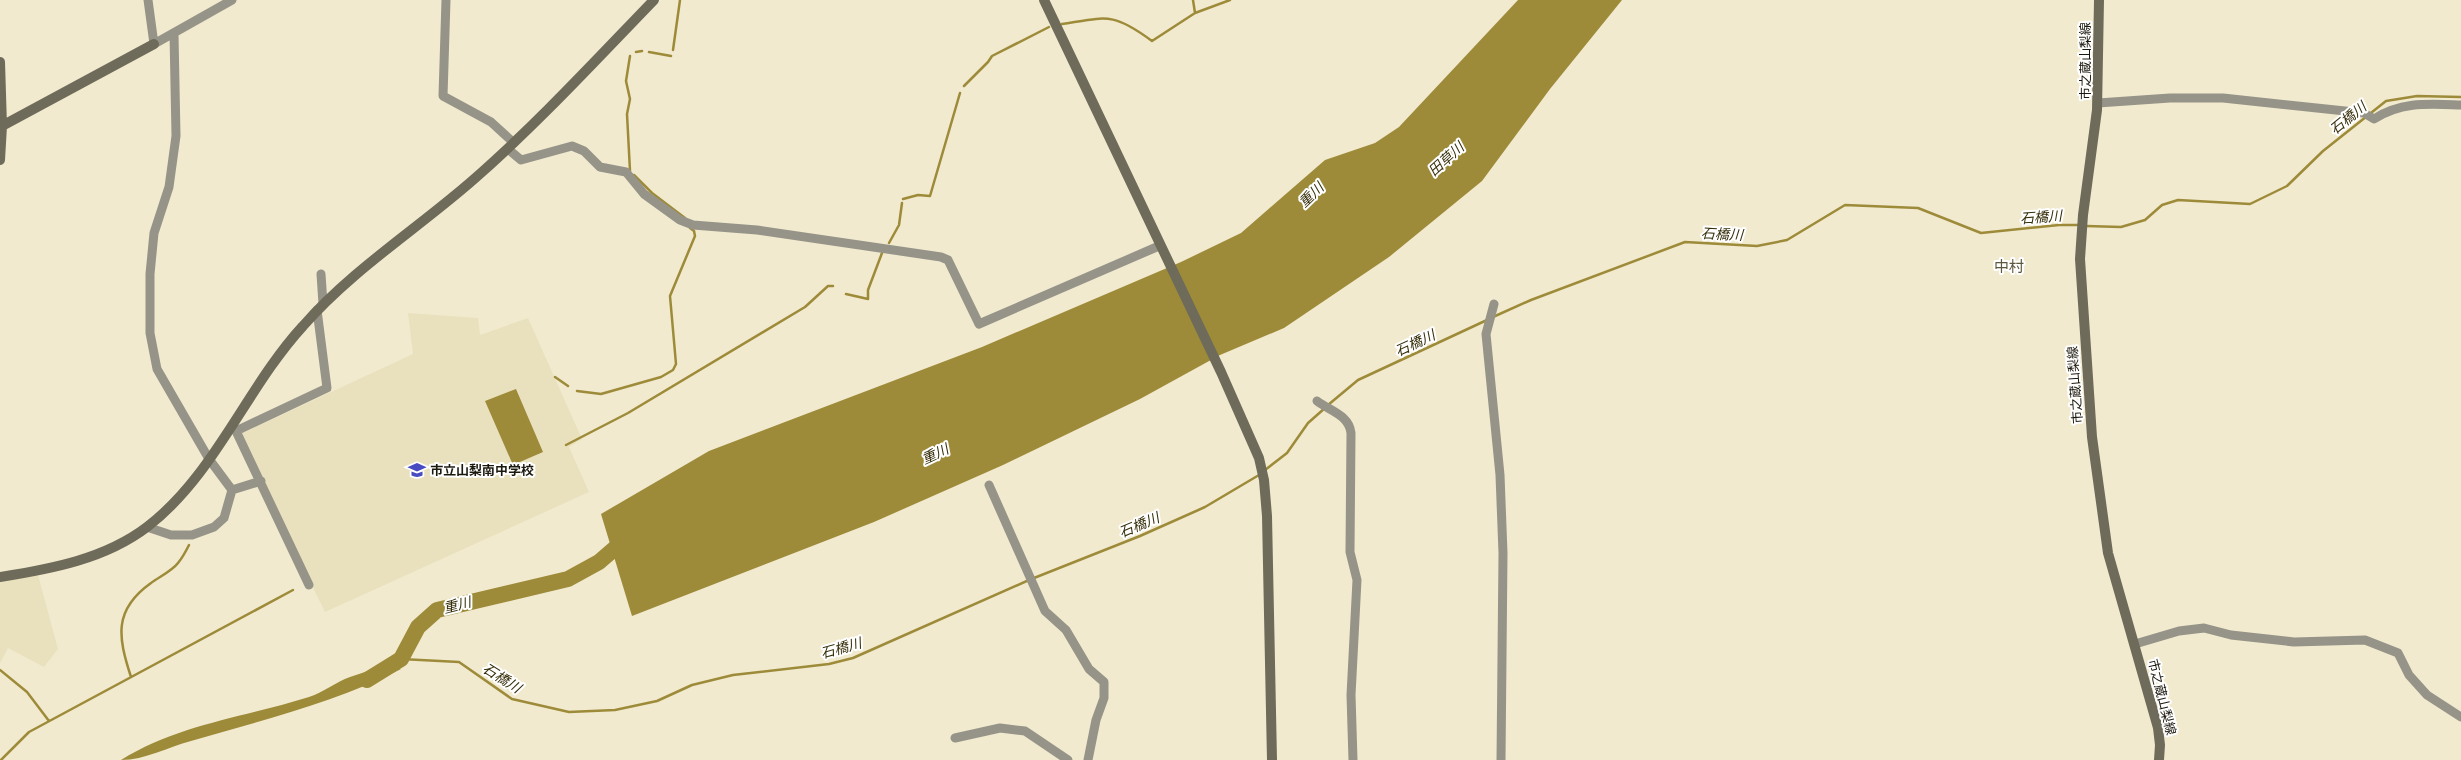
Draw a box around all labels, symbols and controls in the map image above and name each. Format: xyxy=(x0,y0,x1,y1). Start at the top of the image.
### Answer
street label: 市之蔵山梨線 xyxy=(2078,22,2093,100)
water label: 石橋川 xyxy=(2327,97,2371,137)
water label: 田草川 xyxy=(1425,138,1468,179)
water label: 重川 xyxy=(1295,178,1328,210)
water label: 石橋川 xyxy=(2019,207,2065,226)
water label: 石橋川 xyxy=(1701,225,1745,243)
district label: 中村 xyxy=(1994,258,2024,276)
water label: 石橋川 xyxy=(1393,326,1439,359)
street label: 市之蔵山梨線 xyxy=(2065,346,2085,424)
water label: 重川 xyxy=(919,440,953,467)
school or university icon: 市立山梨南中学校 xyxy=(407,460,427,480)
place label: 市立山梨南中学校 xyxy=(430,463,534,478)
water label: 石橋川 xyxy=(1117,509,1163,541)
water label: 重川 xyxy=(441,593,474,616)
water label: 石橋川 xyxy=(819,634,865,661)
street label: 市之蔵山梨線 xyxy=(2145,657,2179,737)
water label: 石橋川 xyxy=(480,660,526,697)

